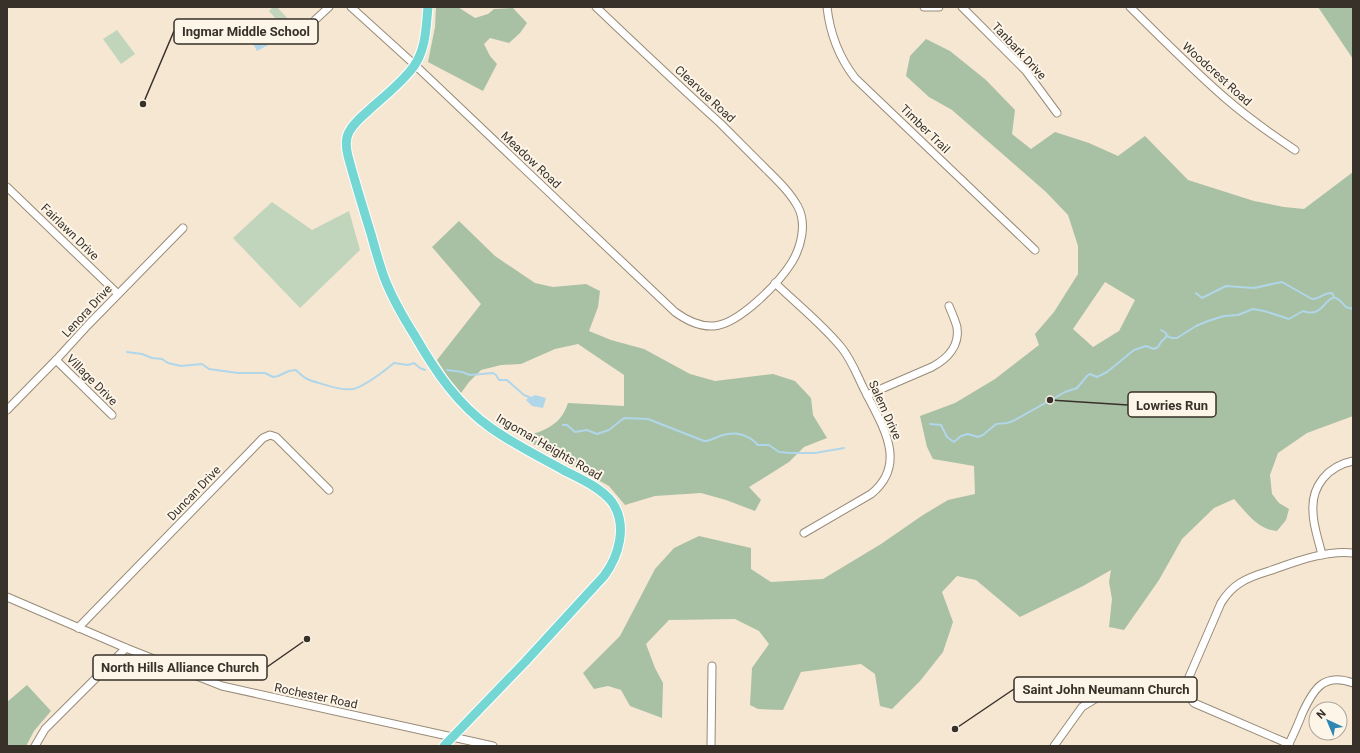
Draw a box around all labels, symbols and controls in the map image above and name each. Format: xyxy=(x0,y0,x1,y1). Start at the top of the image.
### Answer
callout: Ingmar Middle School xyxy=(174,19,318,44)
street label: Tanbark Drive xyxy=(989,20,1049,82)
text: Ingmar Middle School xyxy=(182,24,310,39)
street label: Woodcrest Road xyxy=(1180,39,1254,109)
street label: Clearvue Road xyxy=(672,63,738,125)
street label: Timber Trail xyxy=(897,102,953,156)
street label: Meadow Road xyxy=(498,129,564,191)
street label: Fairlawn Drive xyxy=(38,201,102,263)
street label: Lenora Drive xyxy=(59,282,115,340)
street label: Village Drive xyxy=(64,352,120,408)
street label: Salem Drive xyxy=(866,378,904,442)
callout: Lowries Run xyxy=(1128,392,1216,417)
text: Lowries Run xyxy=(1136,398,1208,413)
street label: Ingomar Heights Road xyxy=(494,411,604,483)
street label: Duncan Drive xyxy=(164,463,224,523)
callout: North Hills Alliance Church xyxy=(93,655,267,680)
text: North Hills Alliance Church xyxy=(101,660,259,675)
callout: Saint John Neumann Church xyxy=(1014,677,1197,702)
street label: Rochester Road xyxy=(273,680,359,712)
text: Saint John Neumann Church xyxy=(1023,682,1189,697)
north arrow xyxy=(1308,701,1348,741)
text: N xyxy=(1314,707,1329,722)

